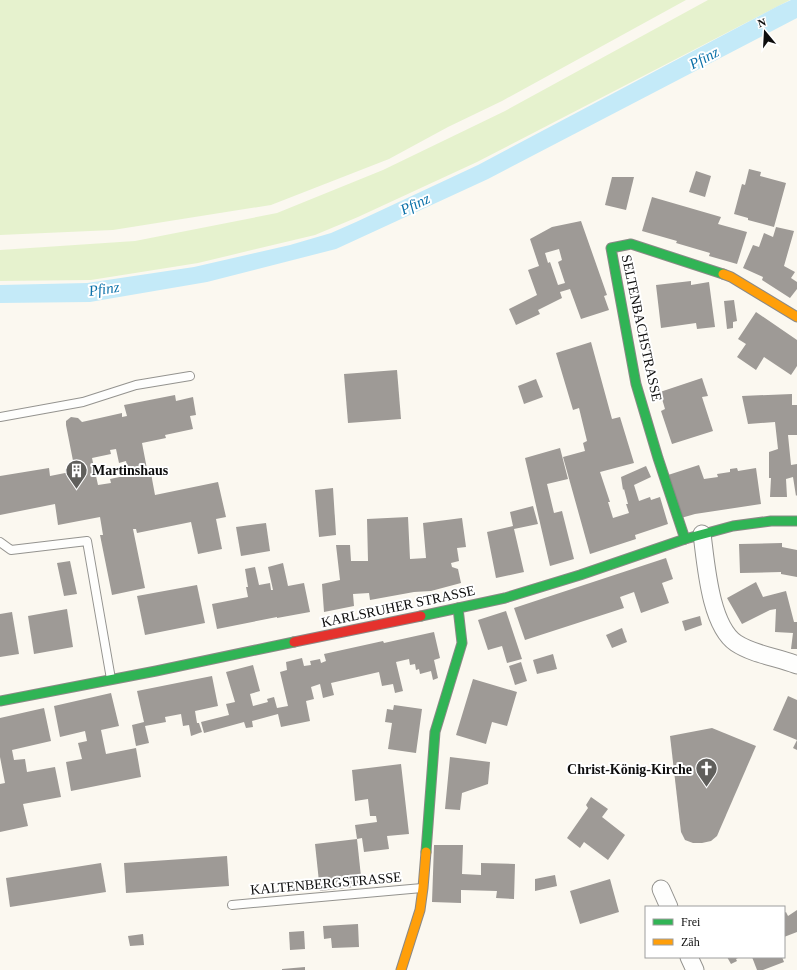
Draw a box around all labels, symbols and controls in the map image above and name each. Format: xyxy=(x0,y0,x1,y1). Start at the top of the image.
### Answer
north arrow xyxy=(745,12,785,52)
text: N xyxy=(756,16,768,29)
water label: Pfinz xyxy=(686,44,722,73)
water label: Pfinz xyxy=(397,190,432,218)
street label: SELTENBACHSTRASSE xyxy=(619,253,664,403)
water label: Pfinz xyxy=(87,279,121,299)
building icon: Martinshaus xyxy=(64,457,90,490)
place label: Martinshaus xyxy=(92,463,169,478)
street label: KARLSRUHER STRASSE xyxy=(320,583,476,630)
church icon: Christ-König-Kirche xyxy=(694,756,720,789)
place label: Christ-König-Kirche xyxy=(567,762,692,777)
street label: KALTENBERGSTRASSE xyxy=(250,869,402,898)
legend xyxy=(645,906,785,958)
text: Frei xyxy=(681,915,701,929)
text: Zäh xyxy=(681,935,700,949)

